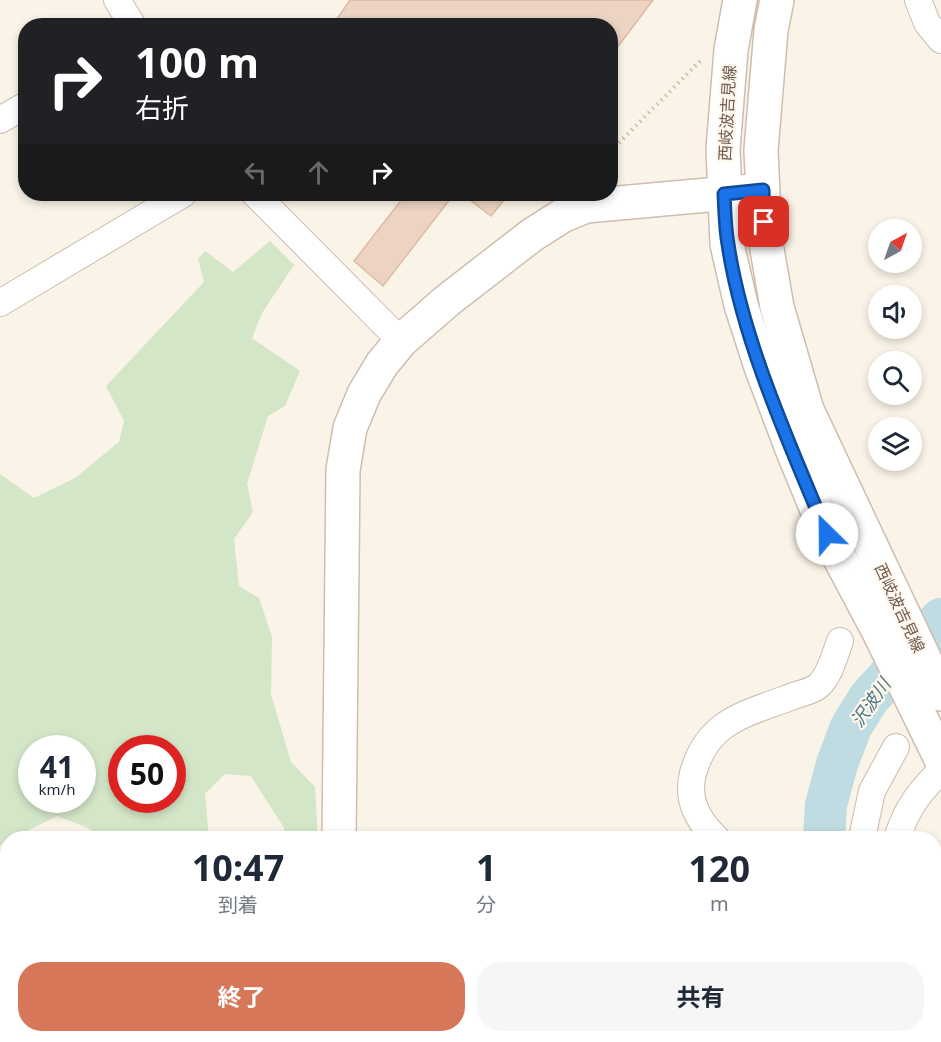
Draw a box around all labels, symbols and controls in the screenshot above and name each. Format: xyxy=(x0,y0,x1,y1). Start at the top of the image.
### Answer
text: 100 m xyxy=(135,33,259,90)
icon: right xyxy=(36,42,114,120)
street label: 西岐波吉見線 xyxy=(714,64,740,162)
text: 右折 xyxy=(135,89,189,126)
icon: left xyxy=(239,156,272,189)
icon: ahead xyxy=(302,156,335,189)
icon: right xyxy=(365,156,398,189)
pin xyxy=(738,196,789,247)
icon: arrive xyxy=(747,205,780,238)
north arrow xyxy=(868,219,922,273)
map controls xyxy=(868,219,922,471)
button: sound xyxy=(868,285,922,339)
button: search xyxy=(868,351,922,405)
button: layers xyxy=(868,417,922,471)
position arrow xyxy=(795,502,859,566)
street label: 西岐波吉見線 xyxy=(870,560,930,656)
water label: 沢波川 xyxy=(845,672,897,731)
speed limit sign: 50 xyxy=(108,735,186,813)
text: 41 xyxy=(40,746,74,787)
text: km/h xyxy=(39,779,75,799)
text: 10:47 xyxy=(192,843,284,892)
text: 1 xyxy=(476,843,497,892)
text: 120 xyxy=(688,844,750,893)
text: m xyxy=(710,890,729,917)
text: 到着 xyxy=(218,891,258,918)
text: 分 xyxy=(476,891,496,918)
button: 終了 xyxy=(18,962,465,1031)
button: 共有 xyxy=(477,962,924,1031)

